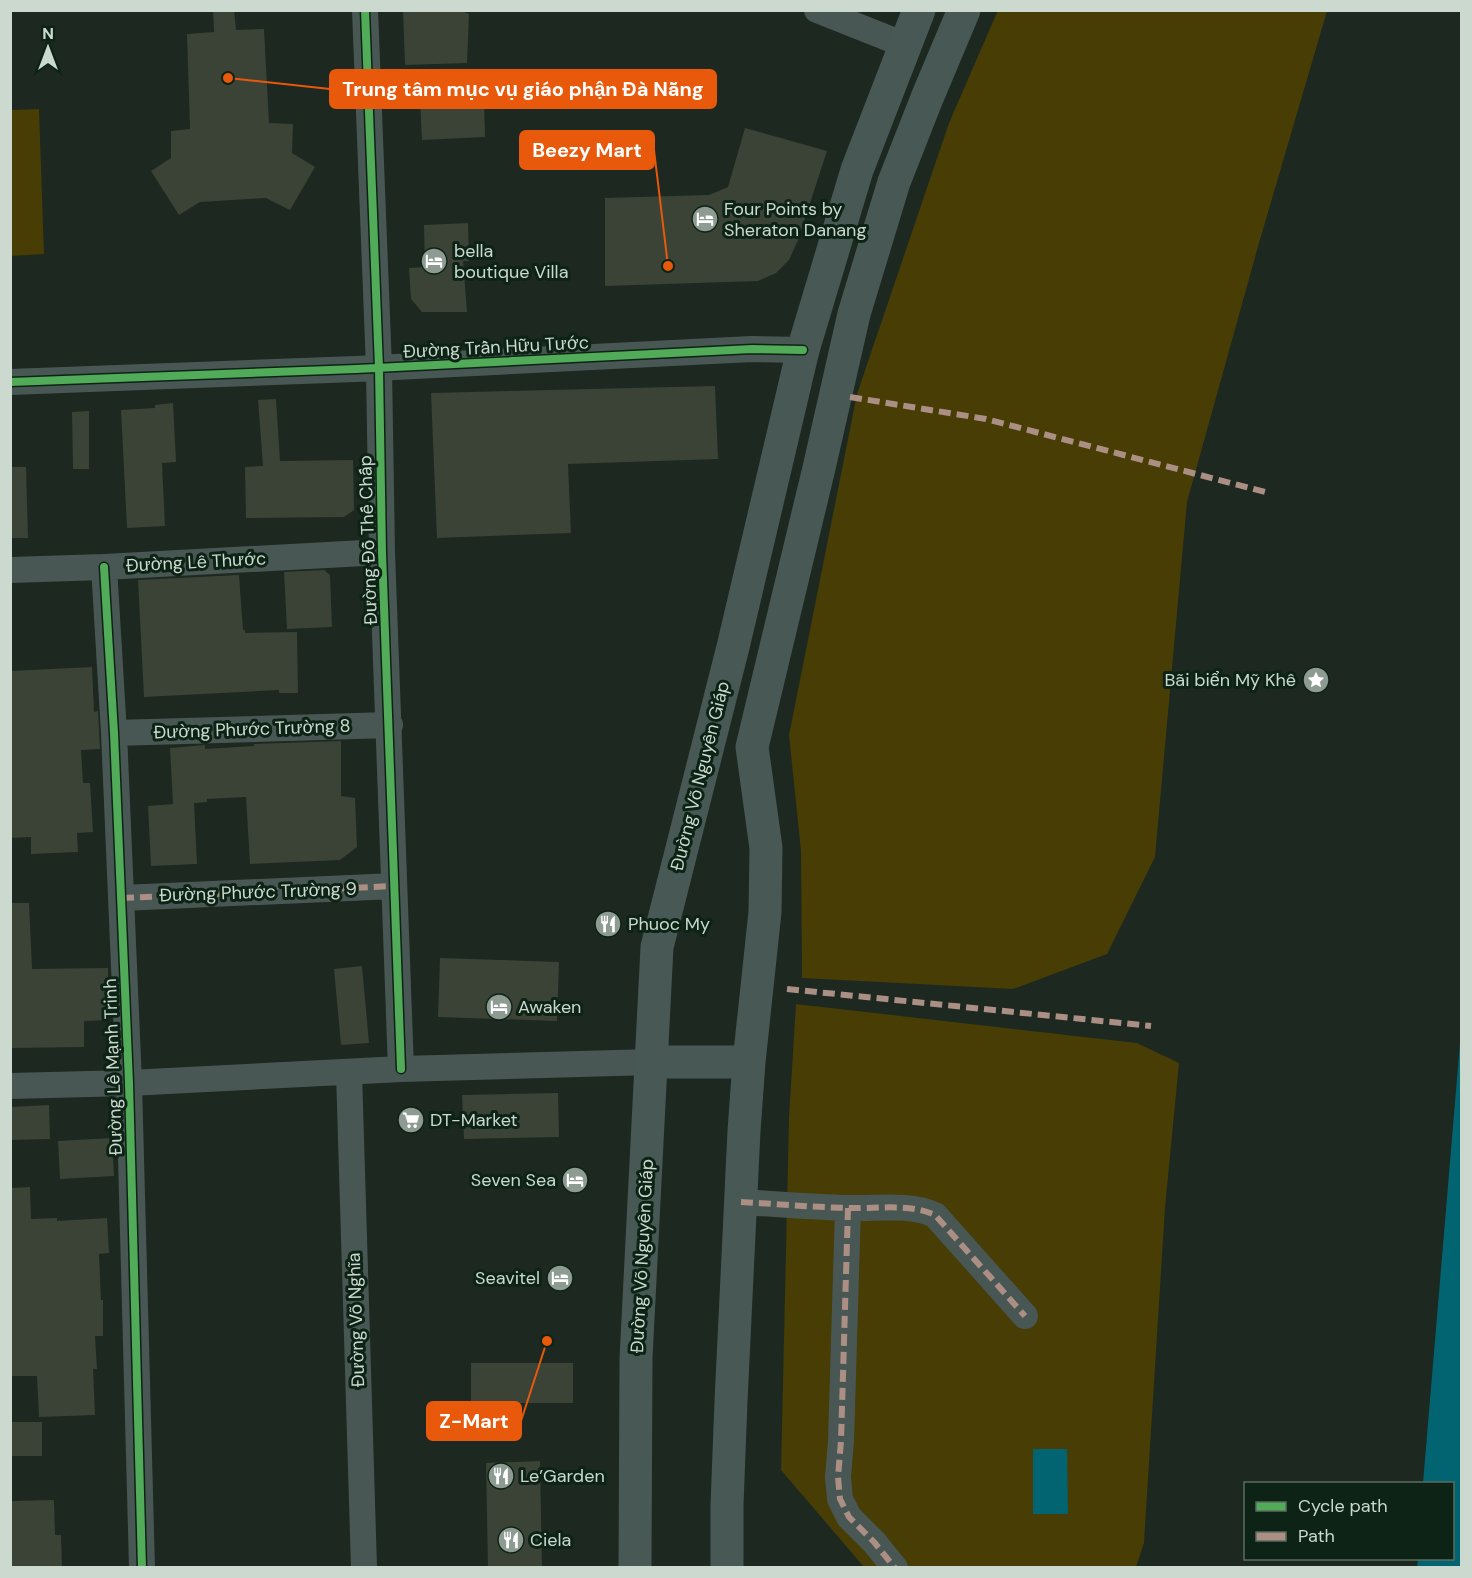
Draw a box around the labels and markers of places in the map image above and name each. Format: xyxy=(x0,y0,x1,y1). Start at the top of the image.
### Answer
callout: Trung tâm mục vụ giáo phận Đà Nẵng xyxy=(330,70,716,108)
callout: Beezy Mart xyxy=(520,131,654,169)
place label: Four Points by Sheraton Danang xyxy=(724,197,867,242)
hotel icon: Four Points by Sheraton Danang xyxy=(690,204,720,234)
place label: bella boutique Villa xyxy=(454,239,568,284)
hotel icon: bella boutique Villa xyxy=(419,246,449,276)
place icon: Bãi biển Mỹ Khê xyxy=(1301,665,1331,695)
place label: Bãi biển Mỹ Khê xyxy=(1165,668,1296,692)
restaurant icon: Phuoc My xyxy=(593,909,623,939)
place label: Phuoc My xyxy=(628,912,710,936)
hotel icon: Awaken xyxy=(484,992,514,1022)
place label: Awaken xyxy=(518,995,581,1019)
supermarket icon: DT-Market xyxy=(396,1105,426,1135)
place label: DT-Market xyxy=(430,1108,518,1132)
hotel icon: Seven Sea xyxy=(560,1165,590,1195)
place label: Seven Sea xyxy=(471,1168,556,1192)
hotel icon: Seavitel xyxy=(545,1263,575,1293)
place label: Seavitel xyxy=(475,1266,540,1290)
callout: Z-Mart xyxy=(427,1402,521,1440)
restaurant icon: Le’Garden xyxy=(486,1461,516,1491)
place label: Le’Garden xyxy=(520,1464,605,1488)
restaurant icon: Ciela xyxy=(496,1525,526,1555)
place label: Ciela xyxy=(530,1528,571,1552)

